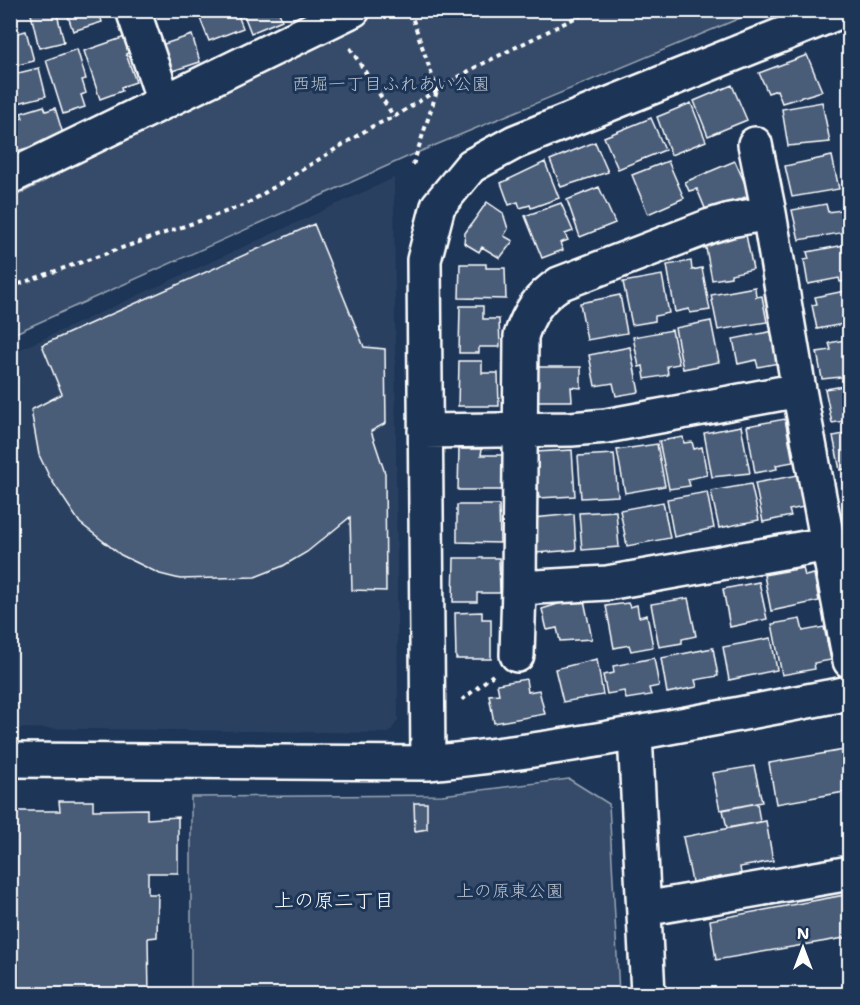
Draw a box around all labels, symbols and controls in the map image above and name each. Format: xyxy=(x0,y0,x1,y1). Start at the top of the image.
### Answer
park label: 西堀一丁目ふれあい公園 xyxy=(292,72,490,96)
park label: 上の原東公園 xyxy=(456,879,564,903)
district label: 上の原二丁目 xyxy=(274,887,394,913)
north arrow xyxy=(773,918,833,978)
text: N xyxy=(797,923,809,944)

